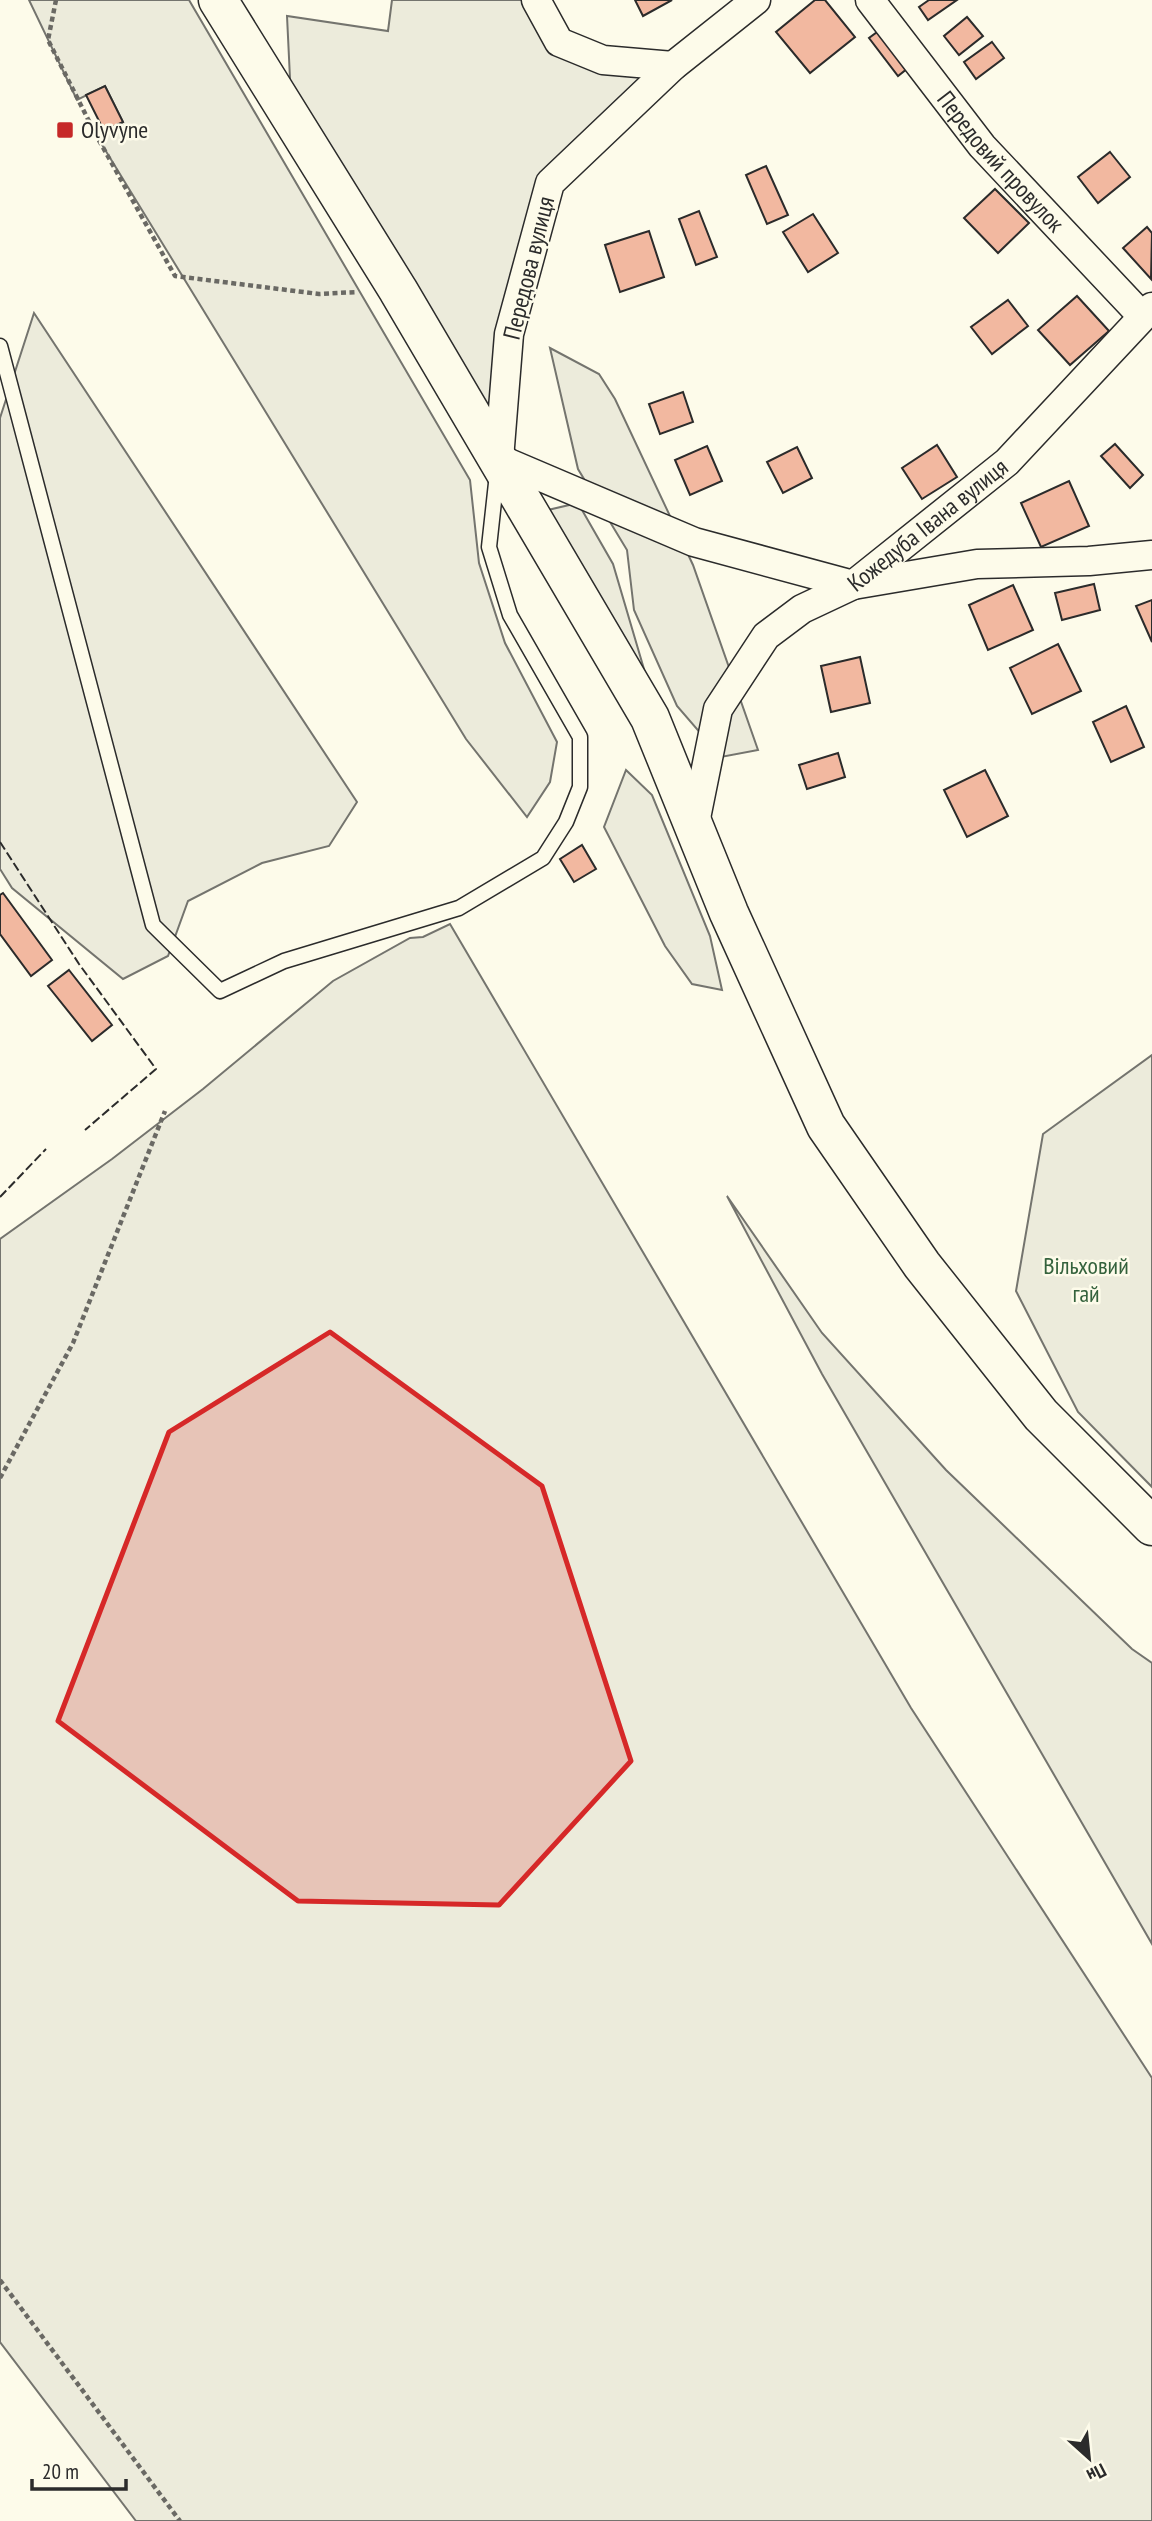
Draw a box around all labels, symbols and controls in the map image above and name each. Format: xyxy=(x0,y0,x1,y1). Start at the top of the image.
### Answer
street label: Передовий провулок xyxy=(930,85,1072,239)
place label: Olyvyne xyxy=(81,114,148,145)
marker: Olyvyne xyxy=(55,120,75,140)
street label: Передова вулиця xyxy=(496,193,561,343)
street label: Кожедуба Івана вулиця xyxy=(841,451,1014,598)
park label: Вільховий гай xyxy=(1043,1250,1129,1309)
north arrow xyxy=(1054,2423,1124,2493)
scale bar xyxy=(32,2448,126,2492)
text: 20 m xyxy=(42,2458,79,2485)
text: Пн xyxy=(1083,2458,1110,2488)

